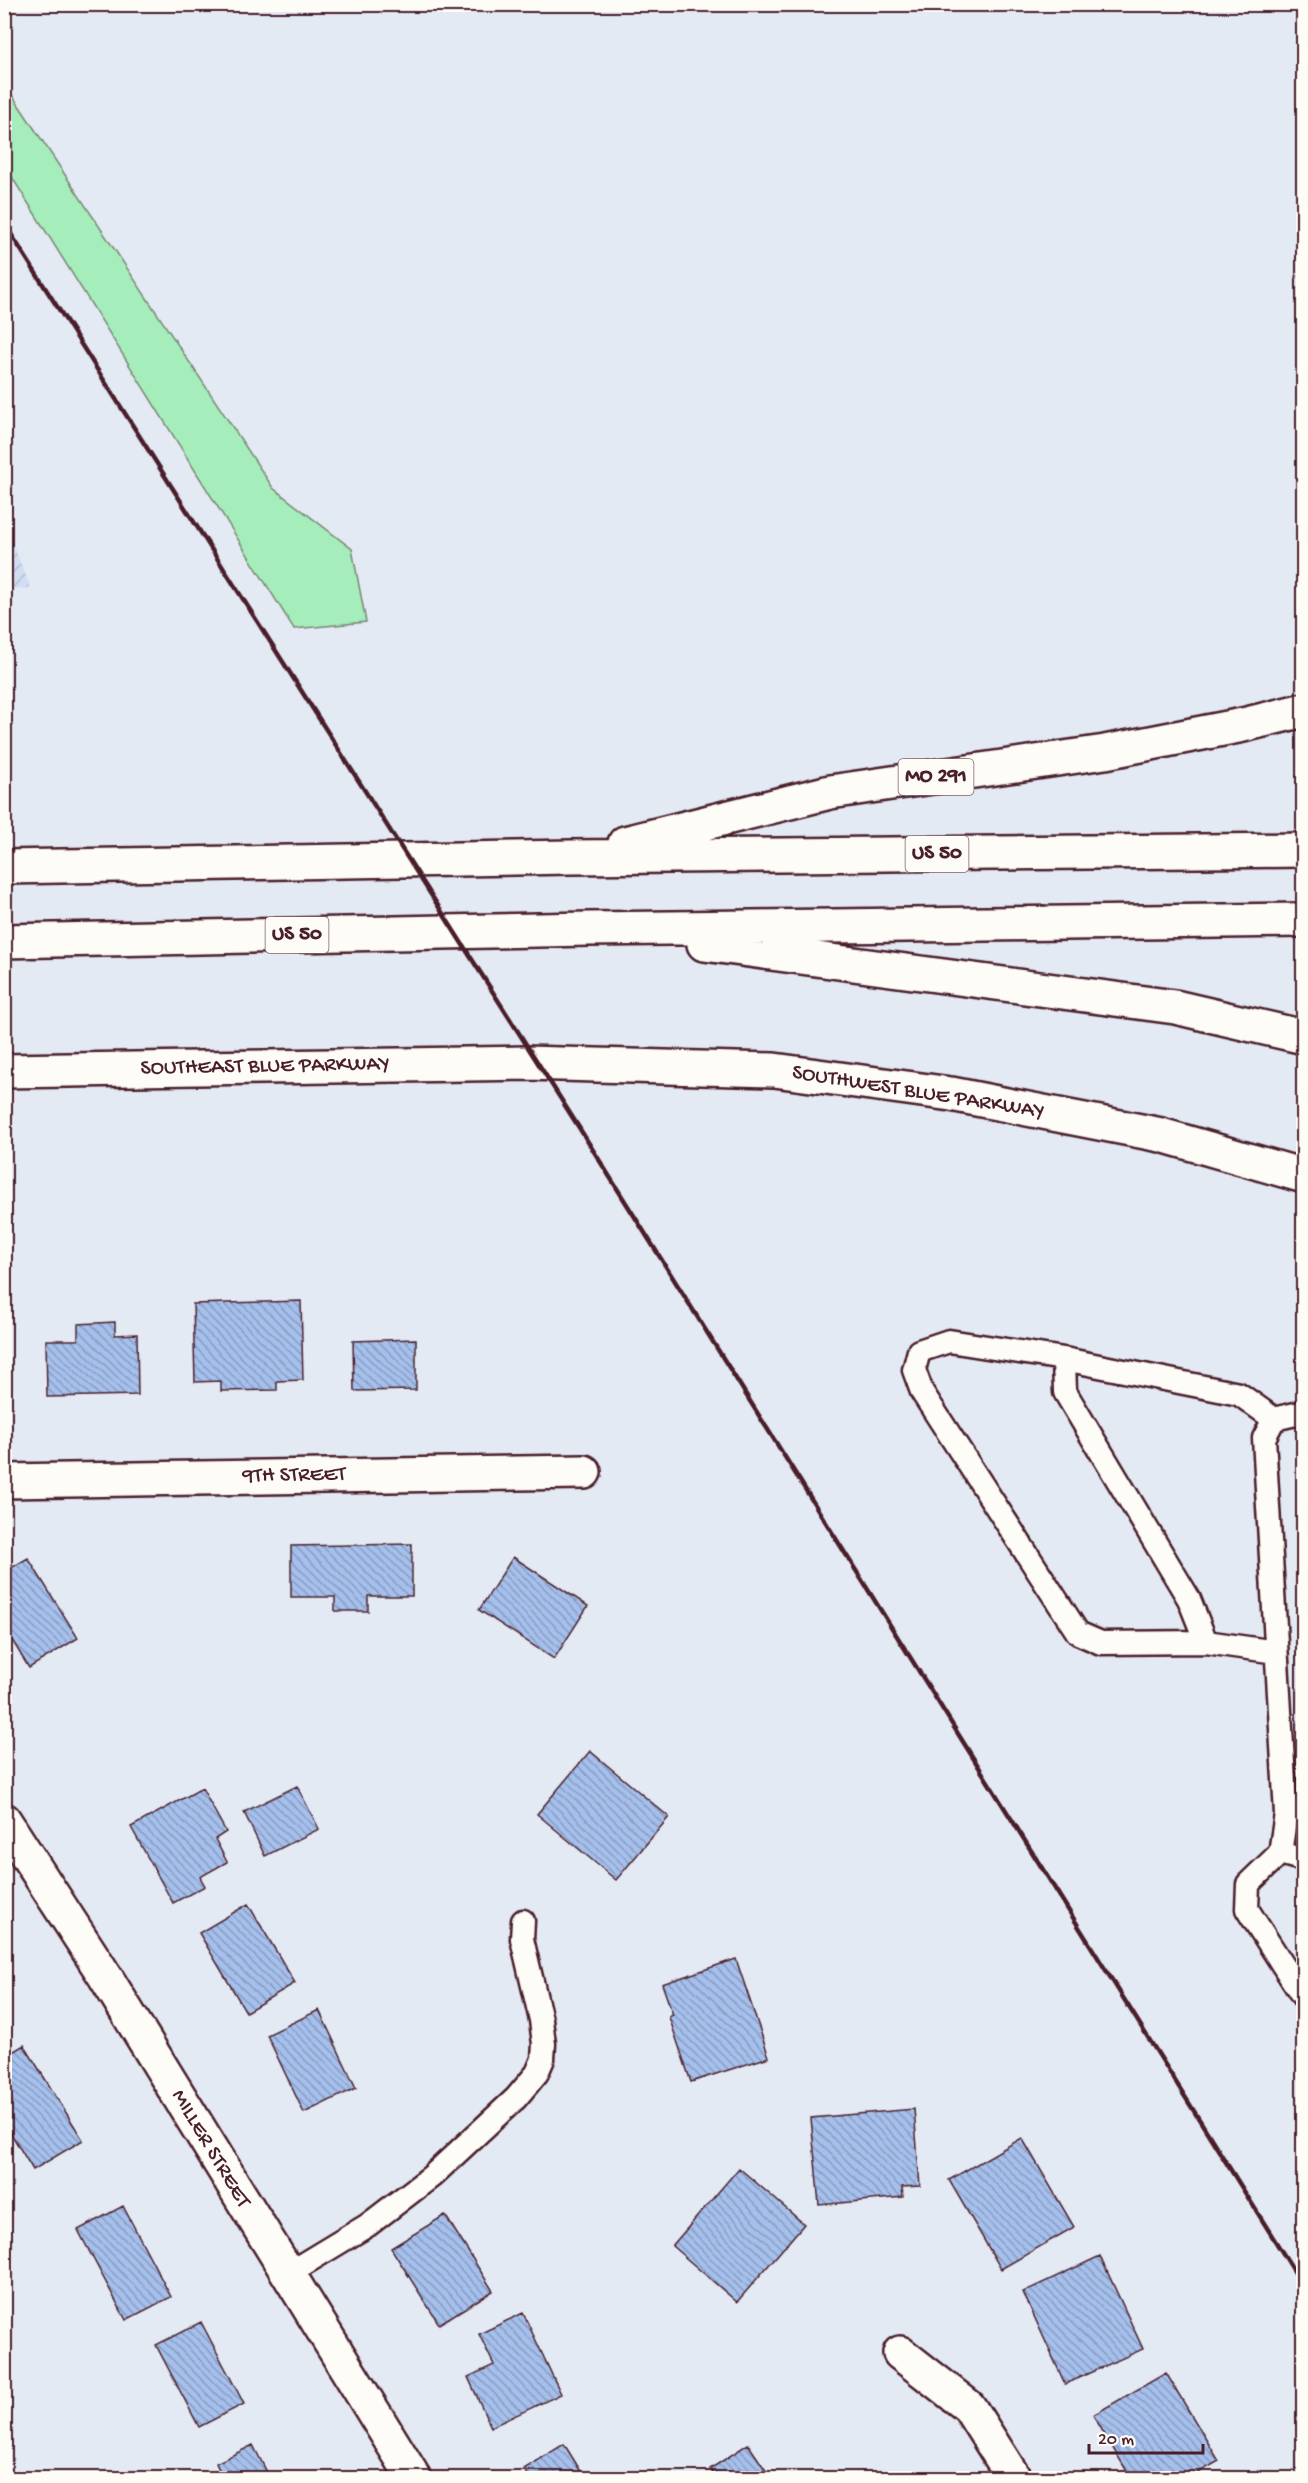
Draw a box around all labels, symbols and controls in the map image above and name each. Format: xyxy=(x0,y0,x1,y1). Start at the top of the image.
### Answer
road number: MO 291 xyxy=(898,759,974,795)
road number: US 50 xyxy=(906,836,968,872)
road number: US 50 xyxy=(266,917,328,953)
street label: SOUTHEAST BLUE PARKWAY xyxy=(140,1052,390,1082)
street label: SOUTHWEST BLUE PARKWAY xyxy=(790,1060,1046,1126)
street label: 9TH STREET xyxy=(241,1462,347,1490)
street label: MILLER STREET xyxy=(165,2085,256,2214)
scale bar xyxy=(1089,2417,1203,2455)
text: 20 m xyxy=(1098,2430,1134,2451)

